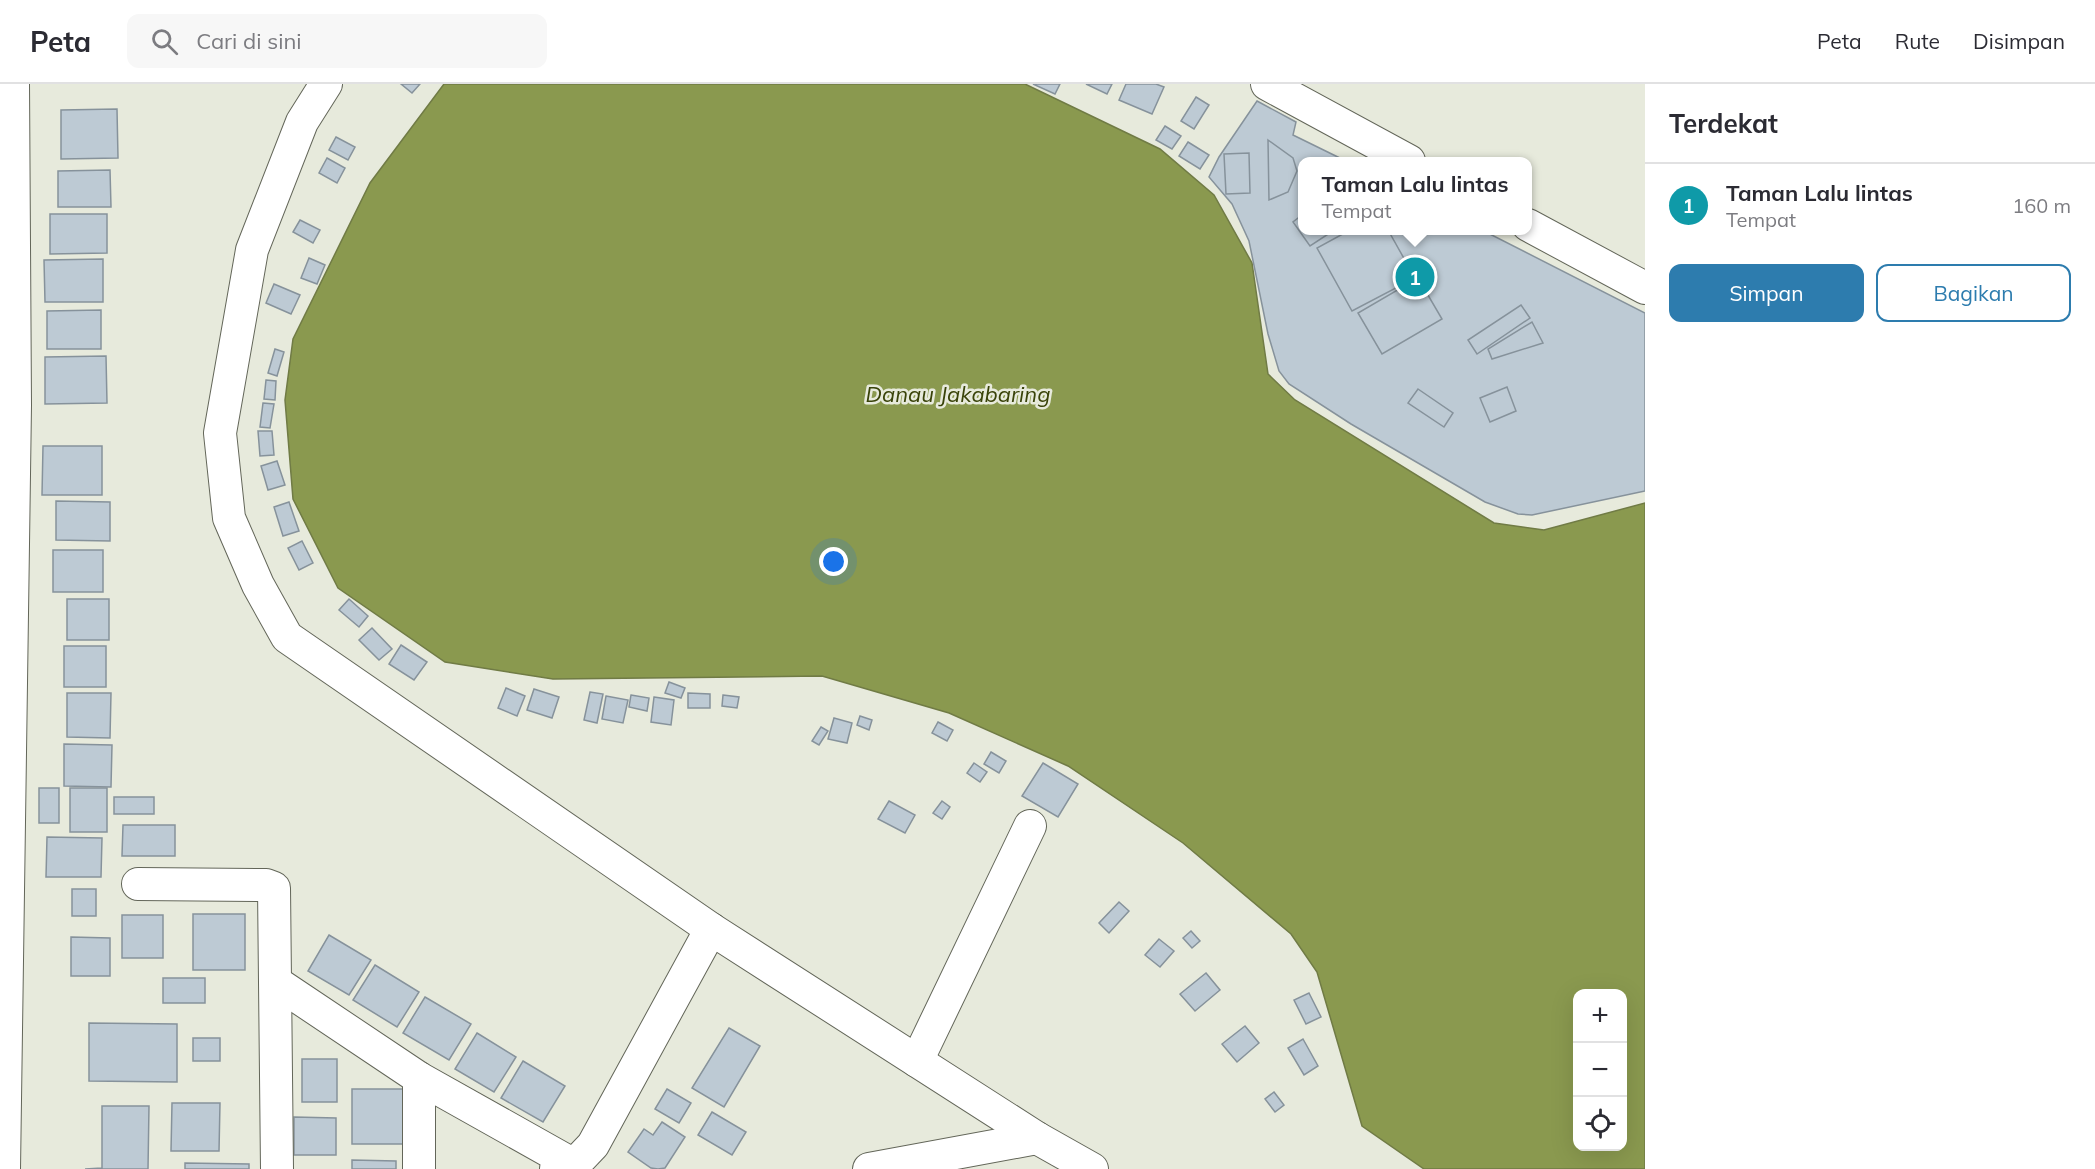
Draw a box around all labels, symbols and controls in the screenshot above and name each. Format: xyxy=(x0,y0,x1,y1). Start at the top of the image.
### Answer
search box xyxy=(127,14,547,68)
text: Peta xyxy=(30,24,91,59)
icon: search xyxy=(148,25,181,58)
text: Cari di sini xyxy=(196,27,302,55)
text: Peta xyxy=(1817,28,1862,54)
text: Rute xyxy=(1895,28,1940,54)
text: Disimpan xyxy=(1973,28,2065,54)
text: Terdekat xyxy=(1669,107,1778,140)
popup xyxy=(1298,157,1532,235)
text: Taman Lalu lintas xyxy=(1322,170,1508,198)
text: Taman Lalu lintas xyxy=(1726,179,1913,207)
text: 1 xyxy=(1683,193,1695,218)
text: 160 m xyxy=(2012,193,2071,218)
text: Tempat xyxy=(1322,198,1392,223)
text: Tempat xyxy=(1726,207,1796,232)
pin: 1 xyxy=(1396,254,1434,300)
button: Simpan xyxy=(1669,264,1864,322)
button: Bagikan xyxy=(1876,264,2071,322)
water label: Danau Jakabaring xyxy=(866,380,1050,408)
your location xyxy=(819,547,848,576)
map controls xyxy=(1573,989,1627,1151)
button: + xyxy=(1573,989,1627,1043)
button: − xyxy=(1573,1043,1627,1097)
button: locate xyxy=(1573,1097,1627,1151)

